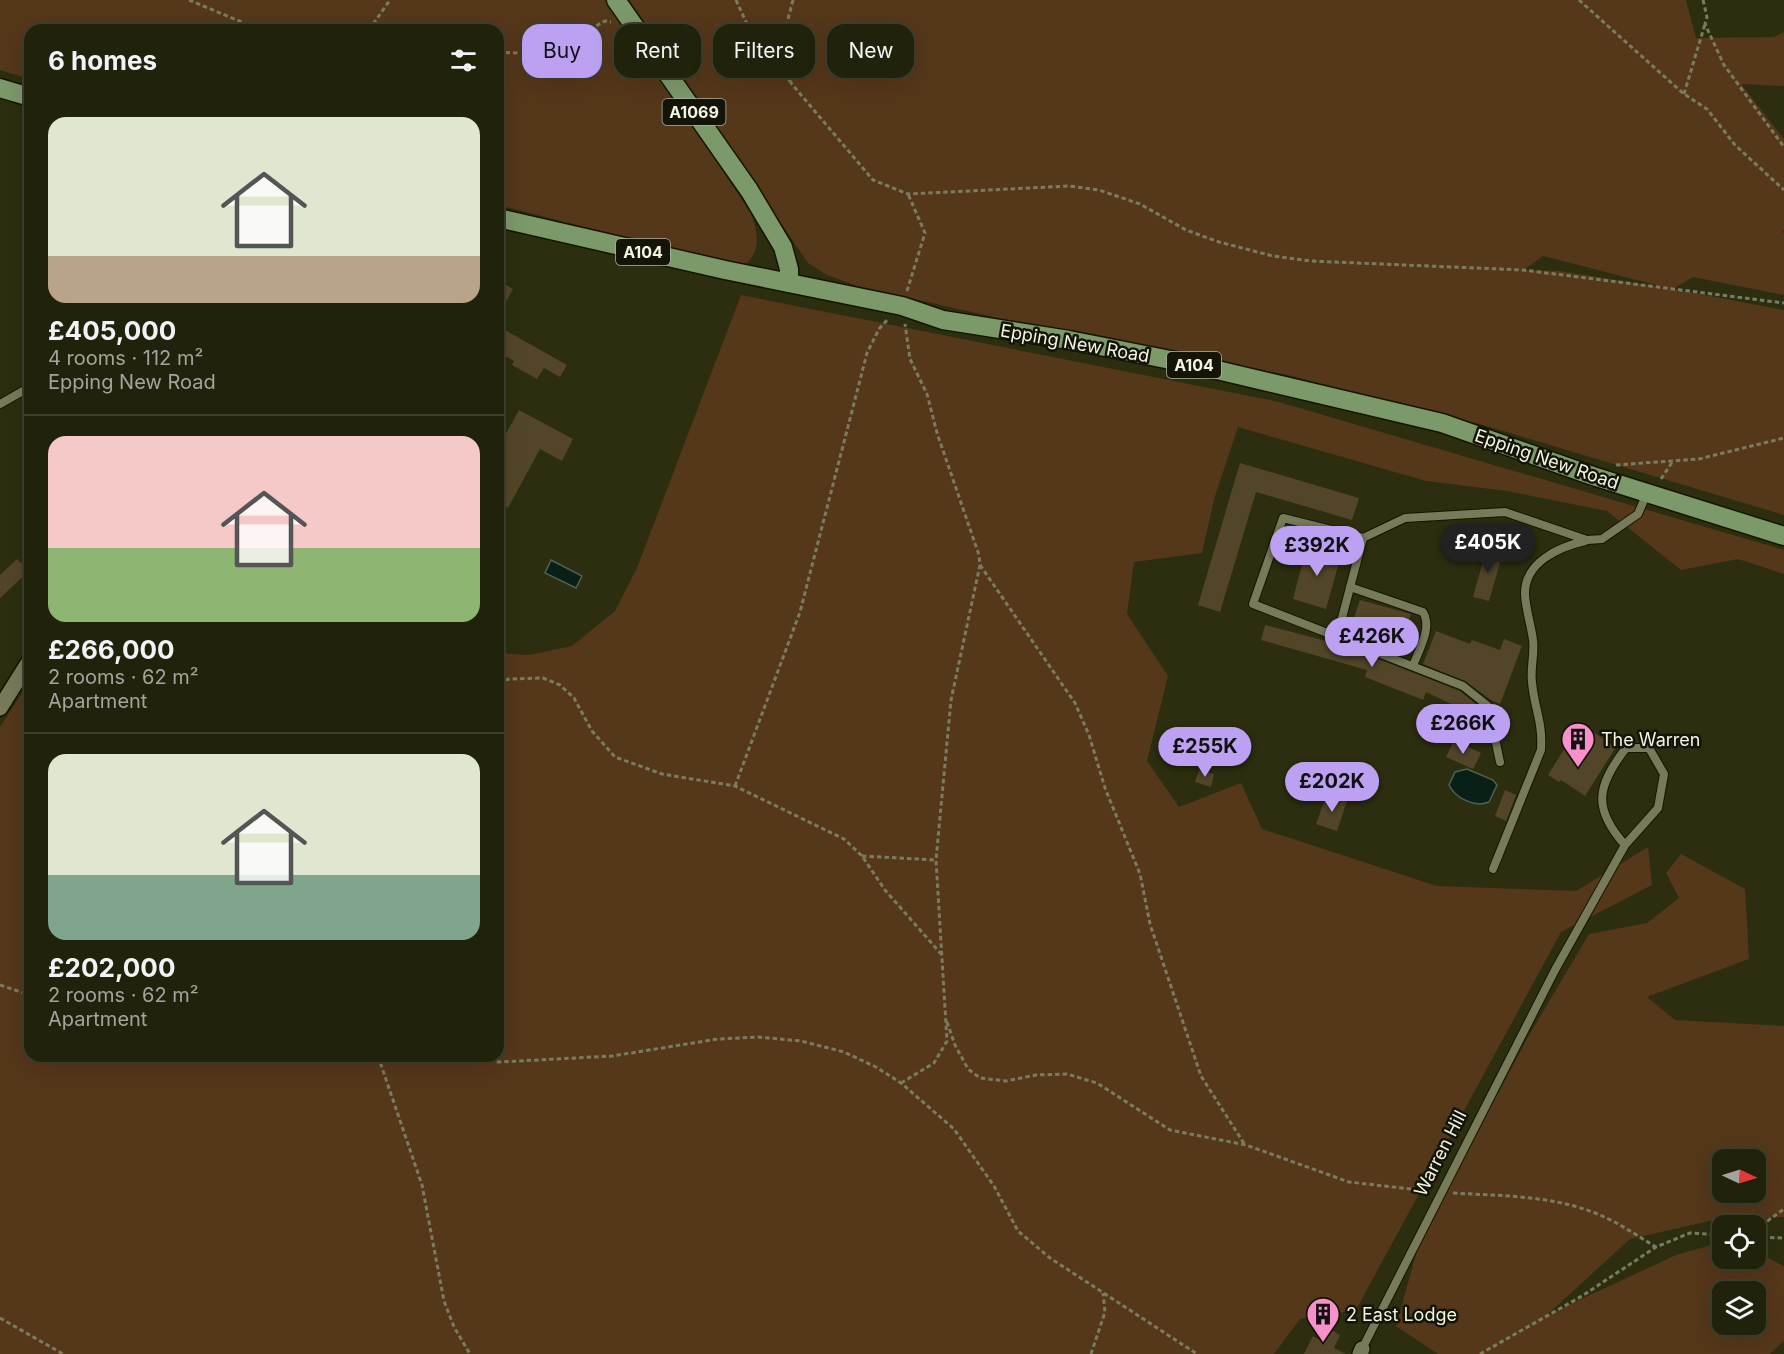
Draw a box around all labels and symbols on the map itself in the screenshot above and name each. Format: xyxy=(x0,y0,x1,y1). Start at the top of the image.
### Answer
road number: A1069 xyxy=(662,99,726,125)
road number: A104 xyxy=(616,239,670,265)
street label: Epping New Road xyxy=(999,320,1151,366)
road number: A104 xyxy=(1167,352,1221,378)
street label: Epping New Road xyxy=(1472,425,1622,493)
pin: £405K xyxy=(1446,523,1530,574)
pin: £392K xyxy=(1275,526,1359,577)
pin: £426K xyxy=(1330,617,1414,668)
pin: £266K xyxy=(1421,704,1505,755)
building icon: The Warren xyxy=(1560,721,1596,768)
pin: £255K xyxy=(1163,727,1247,778)
place label: The Warren xyxy=(1601,729,1700,750)
pin: £202K xyxy=(1290,762,1374,813)
street label: Warren Hill xyxy=(1410,1107,1470,1199)
north arrow xyxy=(1712,1149,1766,1203)
building icon: 2 East Lodge xyxy=(1305,1296,1341,1343)
place label: 2 East Lodge xyxy=(1346,1304,1457,1325)

